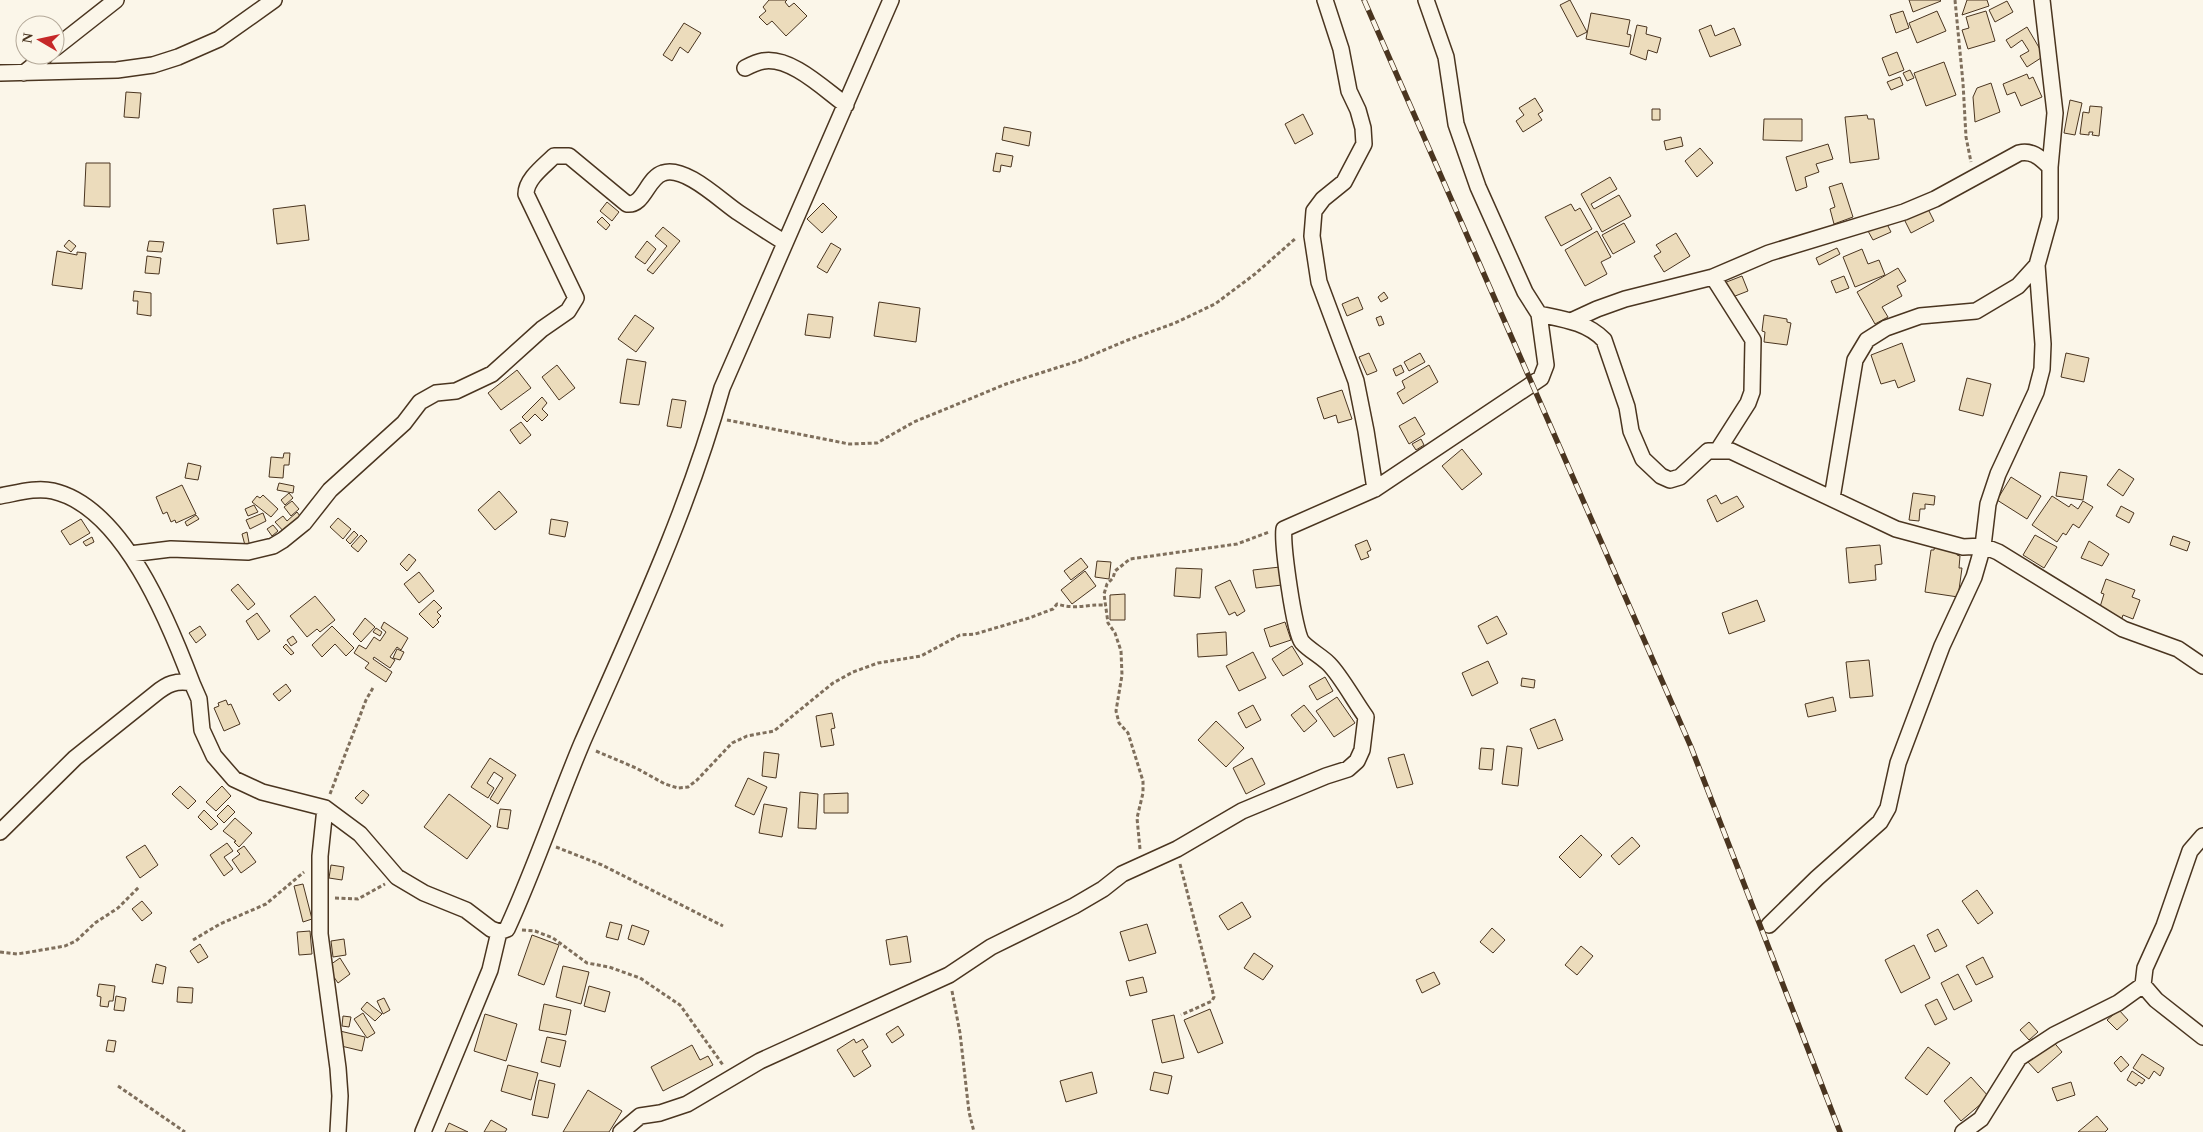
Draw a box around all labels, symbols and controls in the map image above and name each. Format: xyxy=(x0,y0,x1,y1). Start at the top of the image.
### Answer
north arrow xyxy=(15,15,65,65)
text: N xyxy=(19,32,36,44)

